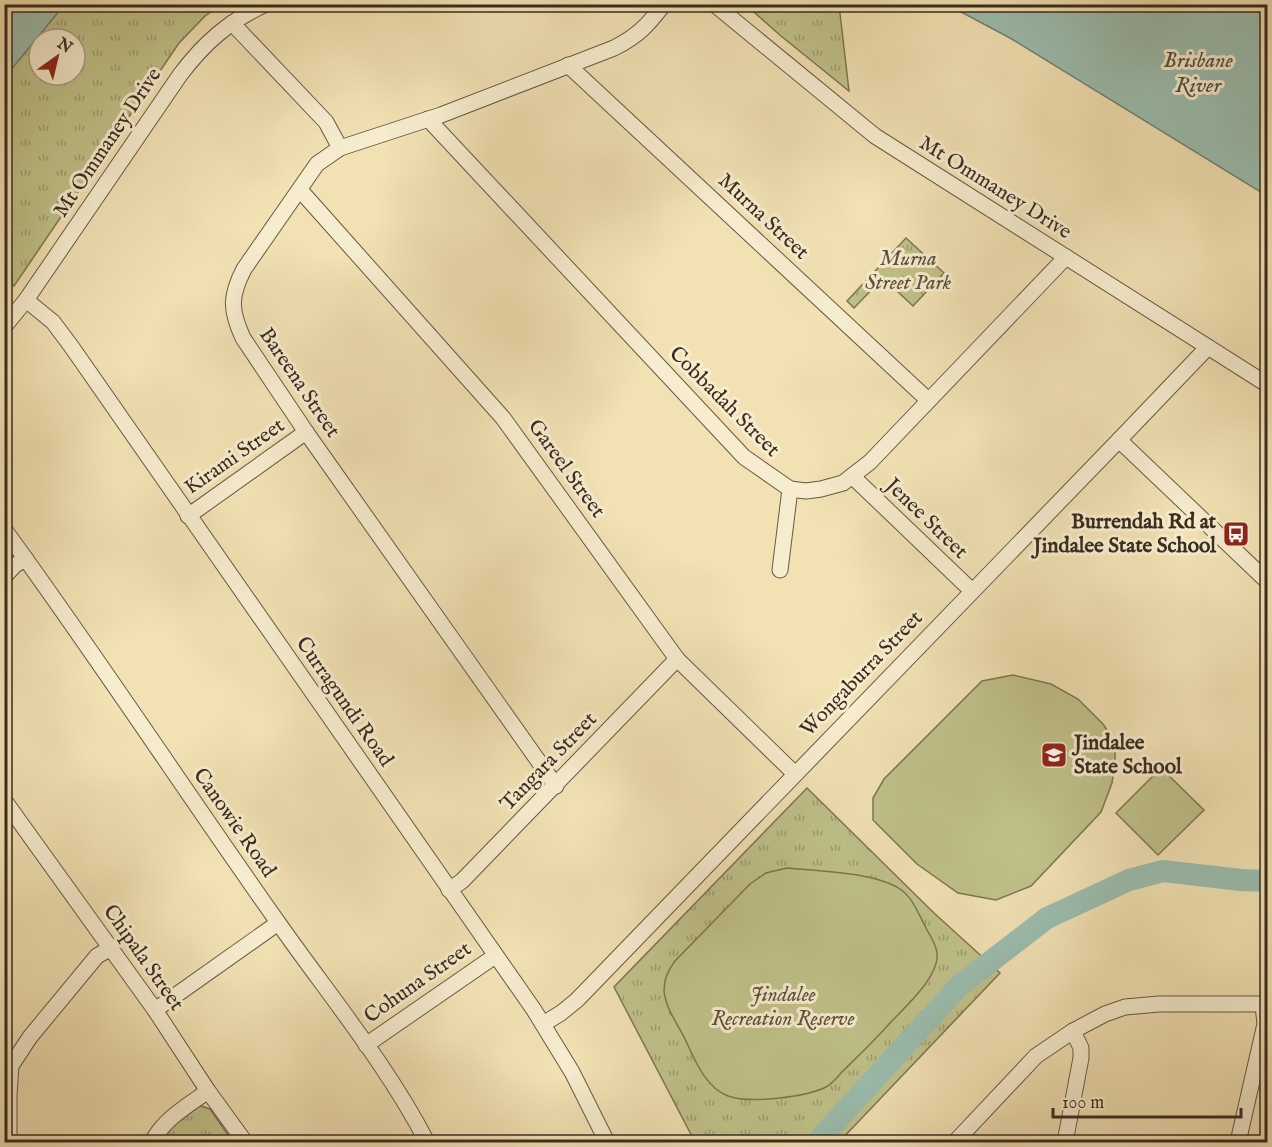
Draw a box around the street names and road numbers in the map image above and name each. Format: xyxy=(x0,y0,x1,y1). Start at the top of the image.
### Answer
street label: Mt Ommaney Drive xyxy=(48,63,168,223)
street label: Mt Ommaney Drive xyxy=(914,130,1077,246)
street label: Murna Street xyxy=(712,168,814,266)
street label: Bareena Street xyxy=(252,323,346,443)
street label: Cobbadah Street xyxy=(663,341,785,463)
street label: Kirami Street xyxy=(180,413,290,501)
street label: Gareel Street xyxy=(521,414,611,524)
street label: Jenee Street xyxy=(877,471,973,565)
street label: Wongaburra Street xyxy=(795,605,929,743)
street label: Curragundi Road xyxy=(289,632,399,773)
street label: Tangara Street xyxy=(495,707,603,817)
street label: Canowie Road xyxy=(186,763,282,884)
street label: Chipala Street xyxy=(96,900,190,1016)
street label: Cohuna Street xyxy=(359,936,477,1030)

